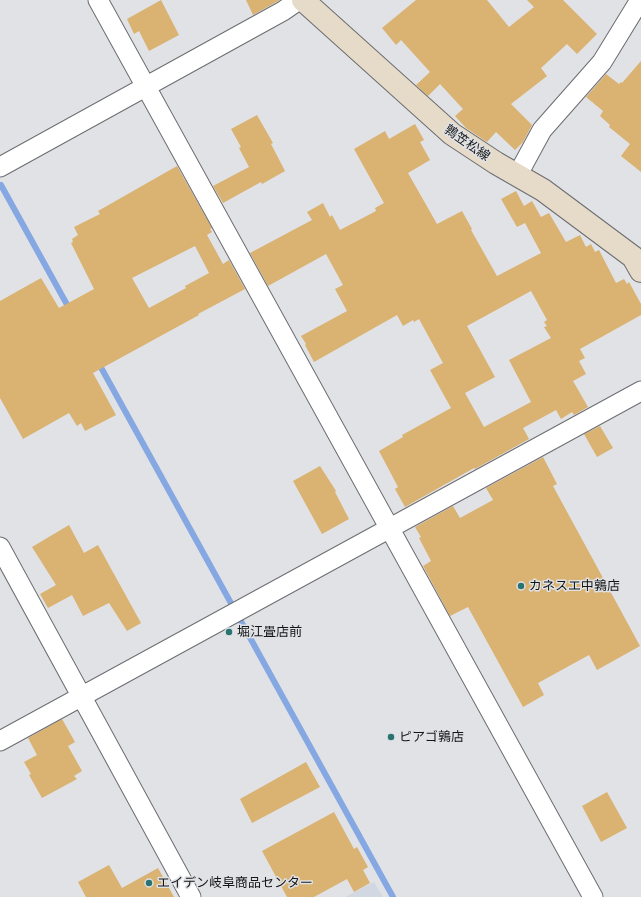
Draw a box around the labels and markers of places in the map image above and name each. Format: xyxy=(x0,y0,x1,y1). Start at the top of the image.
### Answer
place label: カネスエ中鶉店 xyxy=(529,578,620,594)
marker: カネスエ中鶉店 xyxy=(516,581,526,591)
place label: 堀江畳店前 xyxy=(237,624,302,640)
marker: 堀江畳店前 xyxy=(224,627,234,637)
place label: ピアゴ鶉店 xyxy=(399,729,464,745)
marker: ピアゴ鶉店 xyxy=(386,732,396,742)
place label: エイデン岐阜商品センター xyxy=(157,875,313,891)
marker: エイデン岐阜商品センター xyxy=(144,878,154,888)

